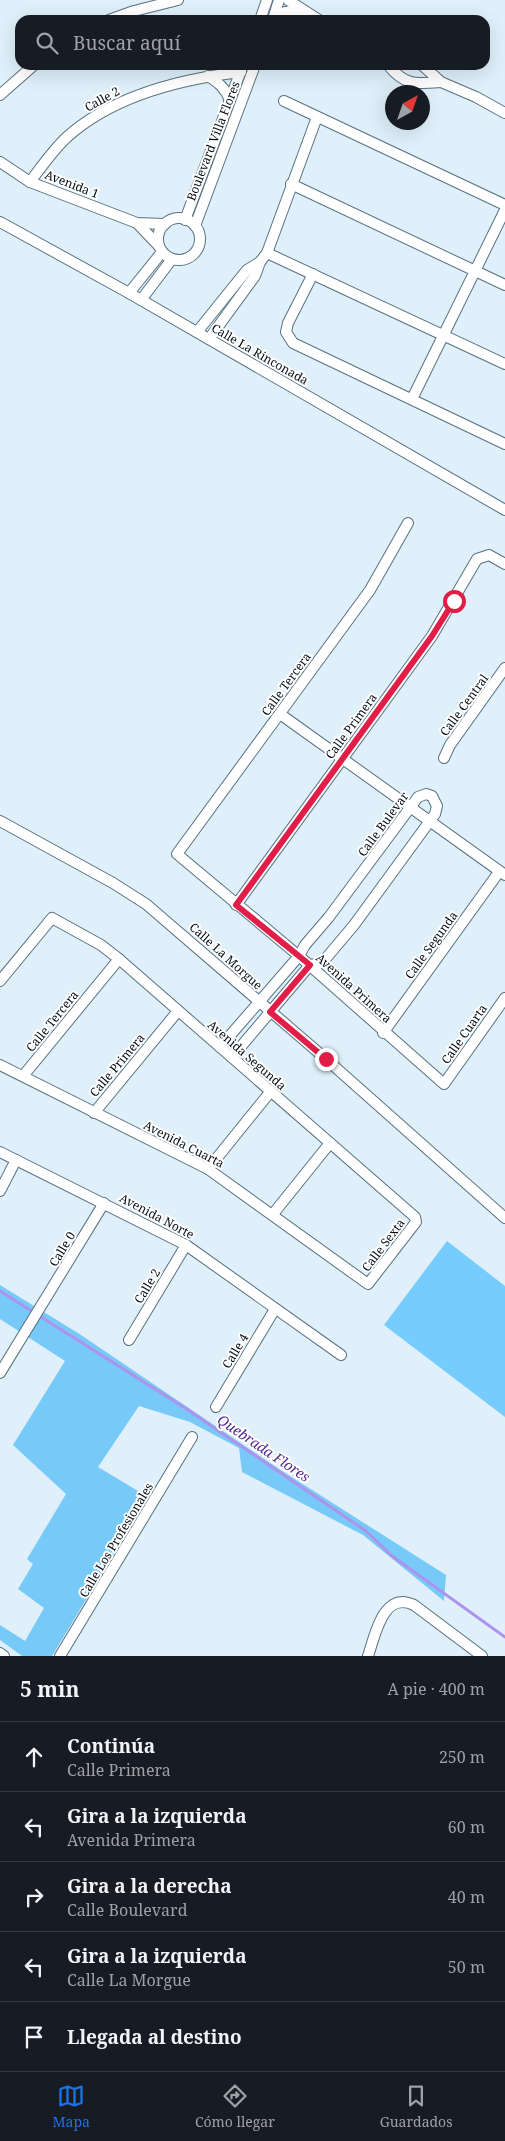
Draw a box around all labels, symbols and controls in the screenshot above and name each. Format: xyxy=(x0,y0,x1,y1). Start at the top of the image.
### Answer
search box xyxy=(15,15,490,70)
icon: search xyxy=(33,29,61,57)
text: Buscar aquí xyxy=(73,30,181,56)
street label: Boulevard Villa Flores xyxy=(182,79,244,203)
street label: Calle 2 xyxy=(81,82,123,116)
north arrow xyxy=(385,85,430,130)
street label: Avenida 1 xyxy=(43,166,101,202)
street label: Calle La Rinconada xyxy=(208,319,312,389)
route start xyxy=(443,590,466,613)
street label: Calle Tercera xyxy=(257,649,315,719)
street label: Calle Central xyxy=(436,670,492,739)
street label: Calle Primera xyxy=(321,689,381,762)
street label: Calle Bulevar xyxy=(354,788,412,860)
street label: Calle Segunda xyxy=(401,907,462,982)
street label: Calle La Morgue xyxy=(186,919,266,993)
street label: Avenida Primera xyxy=(312,949,396,1027)
street label: Calle Tercera xyxy=(22,987,82,1055)
street label: Calle Cuarta xyxy=(437,1000,491,1067)
street label: Avenida Segunda xyxy=(204,1016,290,1094)
street label: Calle Primera xyxy=(85,1030,149,1100)
route end xyxy=(315,1048,338,1071)
street label: Avenida Cuarta xyxy=(141,1116,227,1172)
street label: Avenida Norte xyxy=(117,1189,197,1243)
street label: Calle Sexta xyxy=(358,1215,409,1275)
street label: Calle 0 xyxy=(45,1228,79,1270)
street label: Calle 2 xyxy=(130,1265,164,1307)
street label: Calle 4 xyxy=(218,1330,252,1372)
water label: Quebrada Flores xyxy=(214,1410,314,1486)
street label: Calle Los Profesionales xyxy=(75,1480,157,1600)
text: 5 min xyxy=(20,1675,79,1703)
text: A pie · 400 m xyxy=(388,1678,485,1700)
text: Continúa xyxy=(67,1733,155,1759)
icon: ahead xyxy=(20,1743,48,1771)
text: 250 m xyxy=(439,1746,485,1768)
text: Calle Primera xyxy=(67,1759,171,1781)
text: Gira a la izquierda xyxy=(67,1803,247,1829)
icon: left xyxy=(20,1813,48,1841)
text: 60 m xyxy=(448,1816,485,1838)
text: Avenida Primera xyxy=(67,1829,196,1851)
text: Gira a la derecha xyxy=(67,1873,232,1899)
icon: right xyxy=(20,1883,48,1911)
text: 40 m xyxy=(448,1886,485,1908)
text: Calle Boulevard xyxy=(67,1899,187,1921)
text: Gira a la izquierda xyxy=(67,1943,247,1969)
icon: left xyxy=(20,1953,48,1981)
text: 50 m xyxy=(448,1956,485,1978)
text: Calle La Morgue xyxy=(67,1969,191,1991)
icon: arrive xyxy=(20,2023,48,2051)
text: Llegada al destino xyxy=(67,2024,242,2050)
tab: Mapa xyxy=(52,2082,90,2131)
tab: Cómo llegar xyxy=(195,2082,275,2131)
tab: Guardados xyxy=(380,2082,453,2131)

